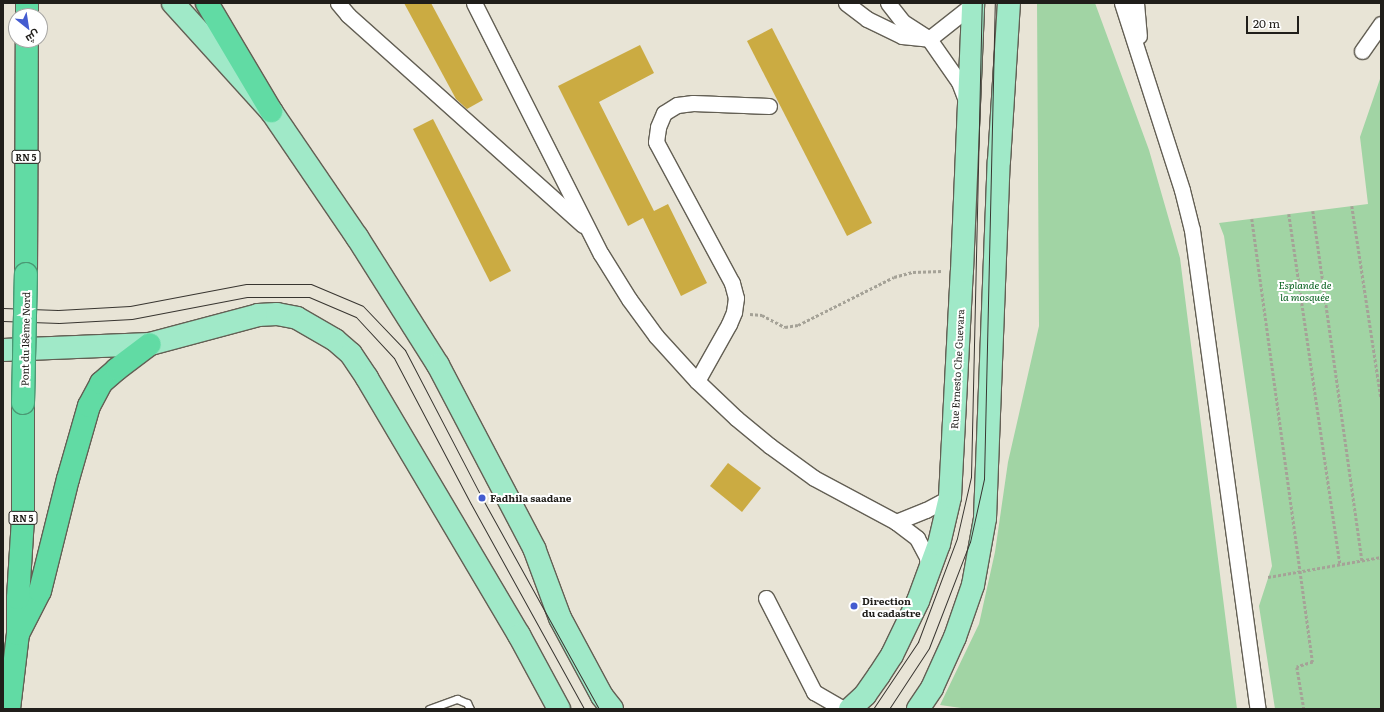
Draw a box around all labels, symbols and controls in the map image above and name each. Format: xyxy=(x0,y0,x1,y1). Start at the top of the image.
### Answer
north arrow xyxy=(8,8,48,48)
scale bar xyxy=(1248,8,1301,34)
text: 20 m xyxy=(1253,14,1280,32)
text: ش xyxy=(23,27,44,48)
road number: RN 5 xyxy=(11,150,41,164)
park label: Esplande de la mosquée xyxy=(1278,278,1332,302)
street label: Pont du 18ème Nord xyxy=(18,292,32,386)
street label: Rue Ernesto Che Guevara xyxy=(948,309,966,429)
place label: Fadhila saadane xyxy=(490,492,572,504)
marker: Fadhila saadane xyxy=(477,493,487,503)
road number: RN 5 xyxy=(8,511,38,525)
place label: Direction du cadastre xyxy=(862,594,921,618)
marker: Direction du cadastre xyxy=(849,601,859,611)

